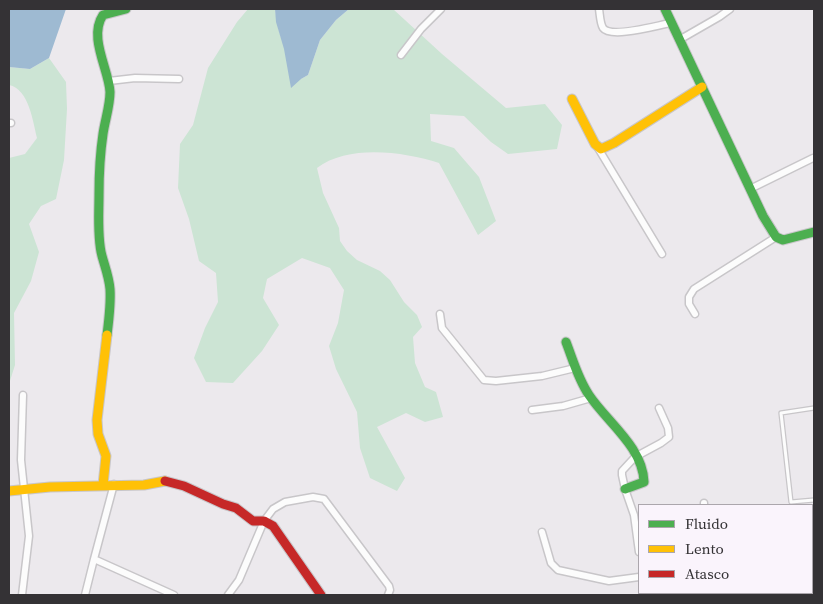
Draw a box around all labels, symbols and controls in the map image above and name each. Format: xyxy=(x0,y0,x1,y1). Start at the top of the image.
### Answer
legend xyxy=(638,504,813,594)
text: Fluido xyxy=(685,513,728,534)
text: Lento xyxy=(685,538,724,559)
text: Atasco xyxy=(685,563,729,584)

